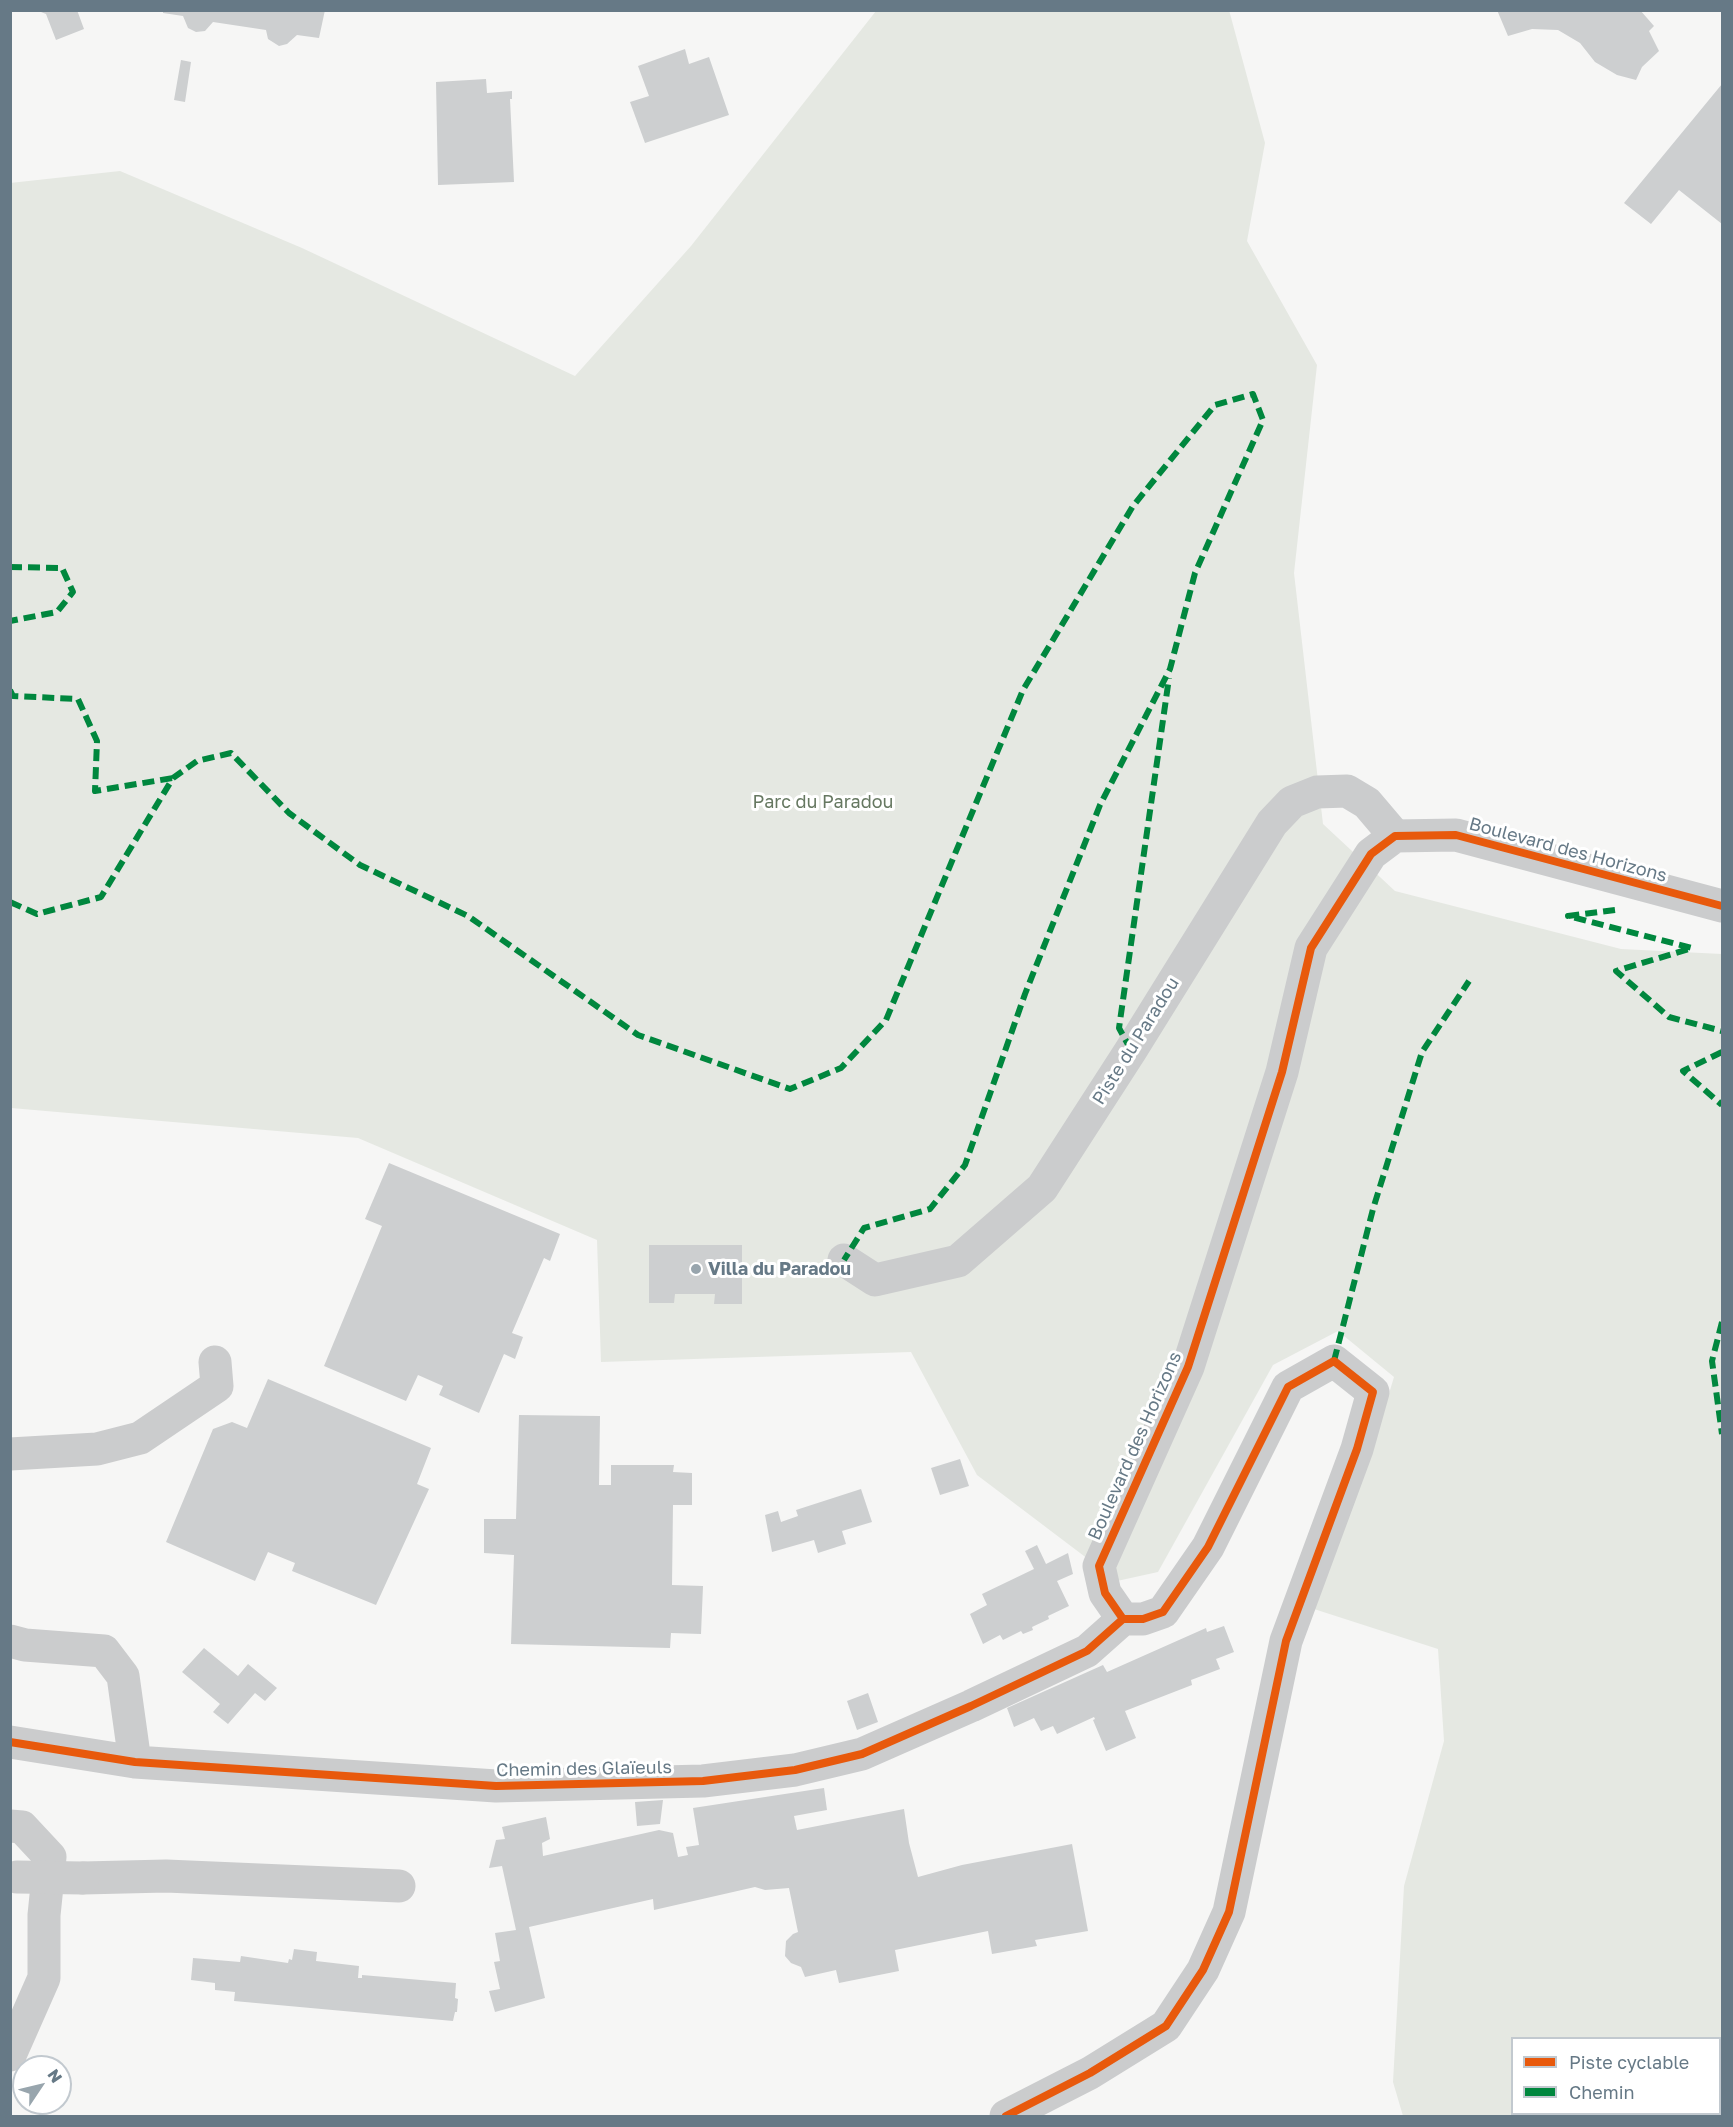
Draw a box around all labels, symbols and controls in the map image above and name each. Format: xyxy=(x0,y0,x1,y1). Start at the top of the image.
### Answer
park label: Parc du Paradou xyxy=(753,791,893,813)
street label: Boulevard des Horizons xyxy=(1467,813,1669,887)
street label: Piste du Paradou xyxy=(1088,973,1184,1109)
place label: Villa du Paradou xyxy=(708,1258,851,1280)
marker: Villa du Paradou xyxy=(689,1262,703,1276)
street label: Boulevard des Horizons xyxy=(1084,1348,1186,1544)
street label: Chemin des Glaïeuls xyxy=(496,1757,672,1781)
legend xyxy=(1511,2037,1721,2115)
text: Piste cyclable xyxy=(1569,2051,1689,2073)
north arrow xyxy=(12,2055,72,2115)
text: N xyxy=(43,2065,67,2087)
text: Chemin xyxy=(1569,2081,1635,2103)

